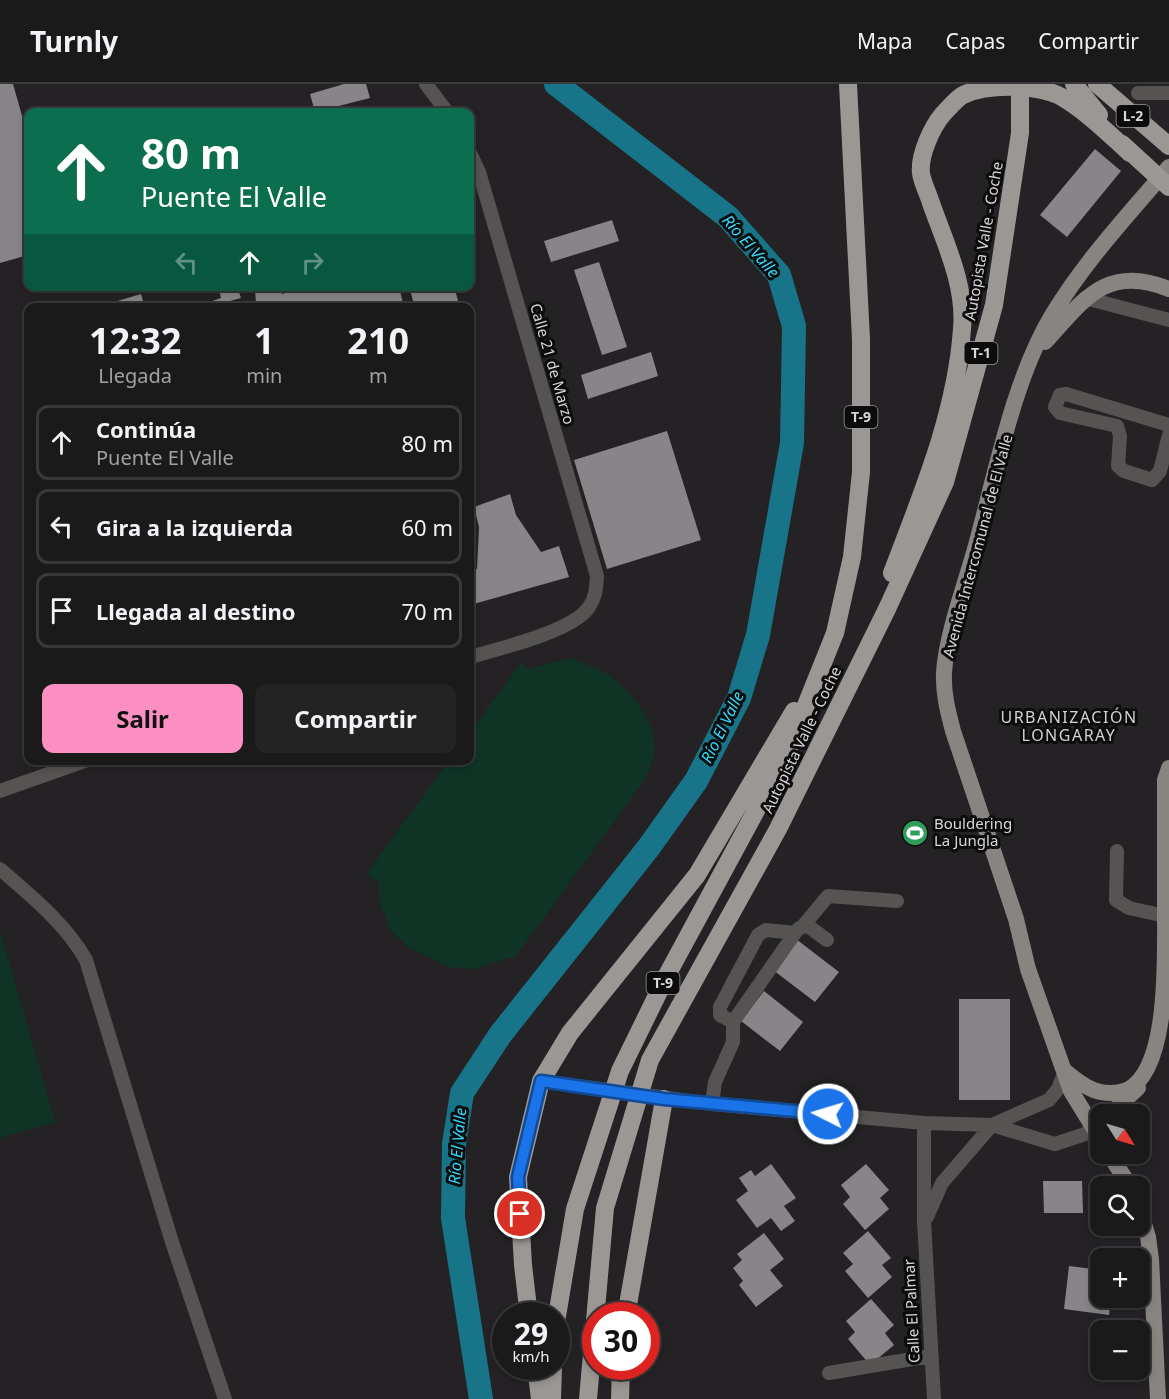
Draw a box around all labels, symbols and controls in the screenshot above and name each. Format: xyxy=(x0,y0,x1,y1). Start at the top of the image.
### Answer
text: Turnly xyxy=(30,22,118,60)
text: Mapa xyxy=(857,27,913,55)
text: Capas xyxy=(946,27,1005,55)
text: Compartir xyxy=(1038,27,1139,55)
road number: L-2 xyxy=(1116,105,1150,127)
text: 80 m xyxy=(141,124,241,181)
icon: ahead xyxy=(42,132,120,210)
street label: Autopista Valle - Coche xyxy=(959,160,1007,322)
text: Puente El Valle xyxy=(141,178,327,215)
water label: Río El Valle xyxy=(717,210,785,282)
icon: left xyxy=(170,246,203,279)
icon: ahead xyxy=(233,246,266,279)
icon: right xyxy=(296,246,329,279)
street label: Calle 21 de Marzo xyxy=(526,301,580,427)
text: 12:32 xyxy=(89,316,181,365)
text: 1 xyxy=(254,316,275,365)
text: 210 xyxy=(347,316,409,365)
road number: T-1 xyxy=(964,342,998,364)
text: Llegada xyxy=(98,362,172,389)
text: min xyxy=(246,362,282,389)
text: m xyxy=(369,362,388,389)
road number: T-9 xyxy=(844,406,878,428)
text: Continúa xyxy=(96,414,196,444)
icon: ahead xyxy=(45,426,78,459)
text: 80 m xyxy=(402,428,453,458)
street label: Avenida Intercomunal de El Valle xyxy=(938,432,1017,660)
text: Puente El Valle xyxy=(96,444,234,471)
icon: left xyxy=(45,510,78,543)
text: Gira a la izquierda xyxy=(96,512,293,542)
text: 60 m xyxy=(402,512,453,542)
icon: arrive xyxy=(45,594,78,627)
text: Llegada al destino xyxy=(96,596,296,626)
text: 70 m xyxy=(402,596,453,626)
street label: Autopista Valle - Coche xyxy=(757,663,845,816)
button: Salir xyxy=(42,684,243,753)
button: Compartir xyxy=(255,684,456,753)
water label: Río El Valle xyxy=(695,688,749,766)
district label: URBANIZACIÓN LONGARAY xyxy=(1000,706,1138,746)
place label: Bouldering La Jungla xyxy=(934,813,1012,850)
sports icon: Bouldering La Jungla xyxy=(900,818,930,848)
road number: T-9 xyxy=(646,972,680,994)
position arrow xyxy=(796,1082,860,1146)
north arrow xyxy=(1090,1104,1150,1164)
map controls xyxy=(1090,1104,1150,1380)
water label: Río El Valle xyxy=(443,1107,471,1185)
button: search xyxy=(1090,1176,1150,1236)
pin xyxy=(494,1188,545,1239)
icon: arrive xyxy=(503,1197,536,1230)
button: + xyxy=(1090,1248,1150,1308)
street label: Calle El Palmar xyxy=(898,1259,924,1364)
speed limit sign: 30 xyxy=(582,1302,660,1380)
text: 29 xyxy=(514,1313,548,1354)
button: − xyxy=(1090,1320,1150,1380)
text: km/h xyxy=(513,1346,549,1366)

